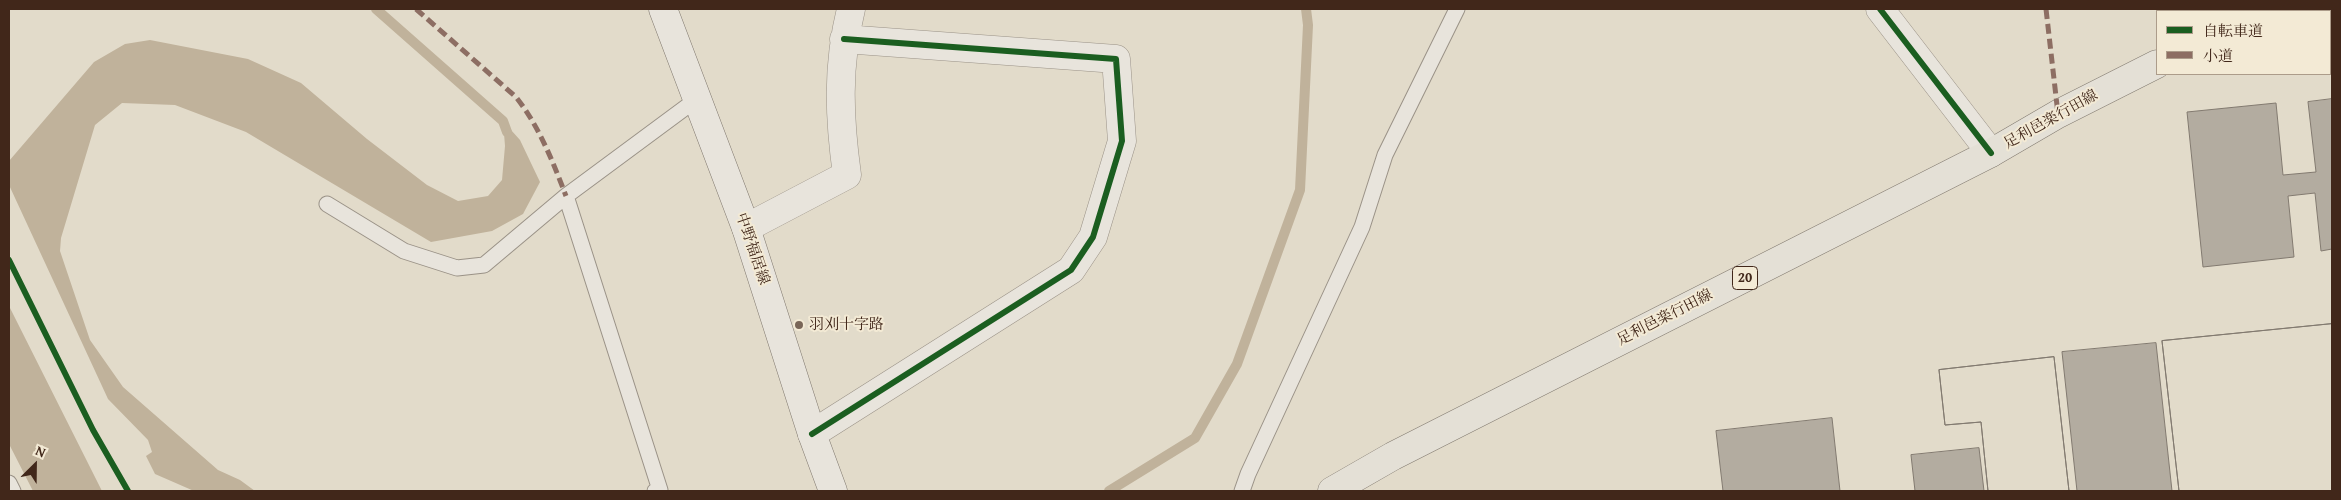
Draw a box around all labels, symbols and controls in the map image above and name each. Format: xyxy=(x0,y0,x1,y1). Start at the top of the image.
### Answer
legend xyxy=(2156,10,2331,75)
text: 自転車道 xyxy=(2203,20,2263,41)
text: 小道 xyxy=(2203,45,2233,66)
street label: 足利邑楽行田線 xyxy=(2001,87,2101,153)
street label: 中野福居線 xyxy=(731,211,773,287)
road number: 20 xyxy=(1732,266,1758,290)
street label: 足利邑楽行田線 xyxy=(1614,286,1716,350)
place label: 羽刈十字路 xyxy=(809,316,884,334)
marker: 羽刈十字路 xyxy=(793,319,805,331)
north arrow xyxy=(10,440,60,490)
text: N xyxy=(33,440,49,462)

